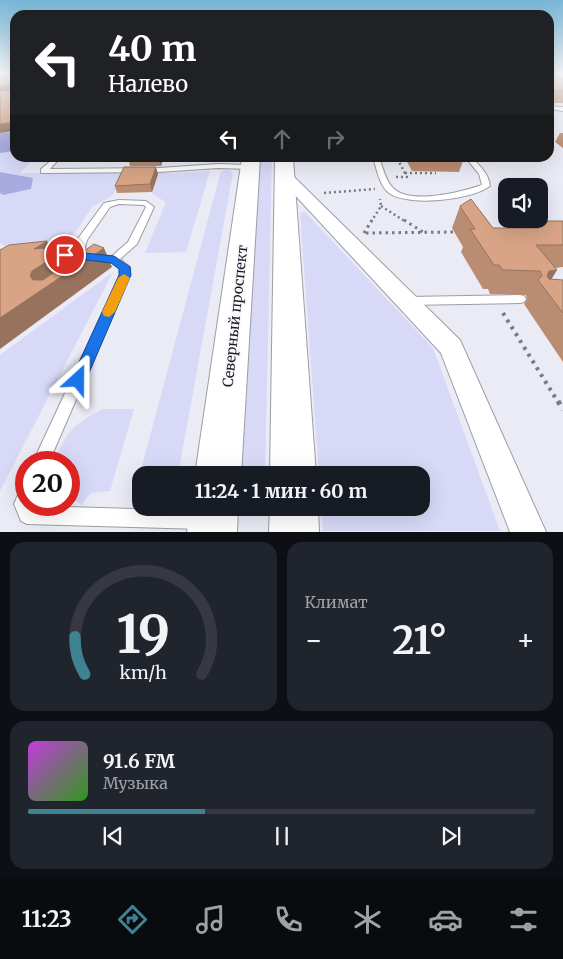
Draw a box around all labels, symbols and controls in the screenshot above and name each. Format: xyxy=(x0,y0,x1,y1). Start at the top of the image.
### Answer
text: 40 m xyxy=(108,27,196,71)
icon: left xyxy=(25,30,90,95)
text: Налево xyxy=(108,70,188,98)
icon: left xyxy=(215,125,243,153)
icon: ahead xyxy=(268,125,296,153)
icon: right xyxy=(321,125,349,153)
map controls xyxy=(498,178,548,228)
button: sound xyxy=(498,178,548,228)
pin xyxy=(44,234,86,276)
icon: arrive xyxy=(51,241,79,269)
street label: Северный проспект xyxy=(219,244,251,388)
position arrow xyxy=(51,353,103,405)
speed limit sign: 20 xyxy=(15,451,80,516)
text: 11:24 · 1 мин · 60 m xyxy=(195,479,367,503)
text: Климат xyxy=(305,592,368,612)
text: 19 xyxy=(116,602,170,667)
text: 21° xyxy=(392,617,447,664)
text: − xyxy=(305,622,323,658)
text: + xyxy=(516,622,535,658)
text: km/h xyxy=(120,661,167,684)
text: 91.6 FM xyxy=(103,749,175,773)
text: Музыка xyxy=(103,773,168,793)
icon: previous xyxy=(99,822,127,850)
icon: pause xyxy=(268,822,296,850)
icon: next xyxy=(437,822,465,850)
icon: directions xyxy=(115,902,150,937)
icon: music xyxy=(193,902,228,937)
icon: phone xyxy=(271,902,306,937)
icon: climate xyxy=(350,902,385,937)
icon: car xyxy=(428,902,463,937)
icon: filters xyxy=(506,902,541,937)
text: 11:23 xyxy=(22,905,72,933)

